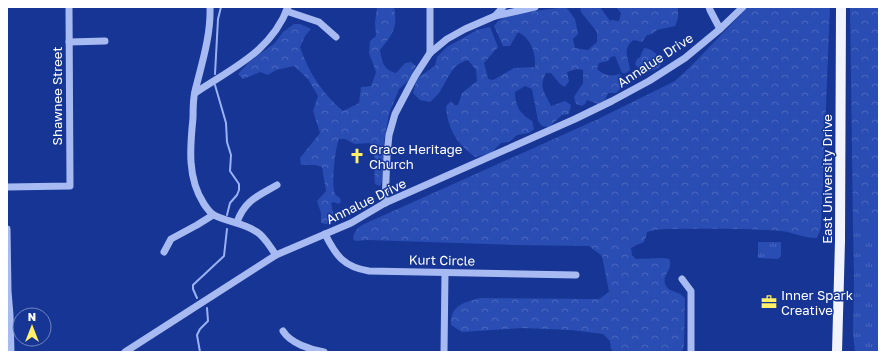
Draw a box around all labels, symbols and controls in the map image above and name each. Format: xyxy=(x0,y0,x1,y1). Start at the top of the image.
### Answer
street label: Annalue Drive xyxy=(614,30,696,90)
street label: Shawnee Street xyxy=(49,47,65,145)
street label: East University Drive xyxy=(819,114,835,244)
place label: Grace Heritage Church xyxy=(369,141,462,172)
church icon: Grace Heritage Church xyxy=(348,147,366,165)
street label: Annalue Drive xyxy=(323,175,409,227)
street label: Kurt Circle xyxy=(409,251,475,269)
place label: Inner Spark Creative xyxy=(781,287,854,318)
office icon: Inner Spark Creative xyxy=(760,293,778,311)
north arrow xyxy=(12,307,52,347)
text: N xyxy=(28,310,36,323)

